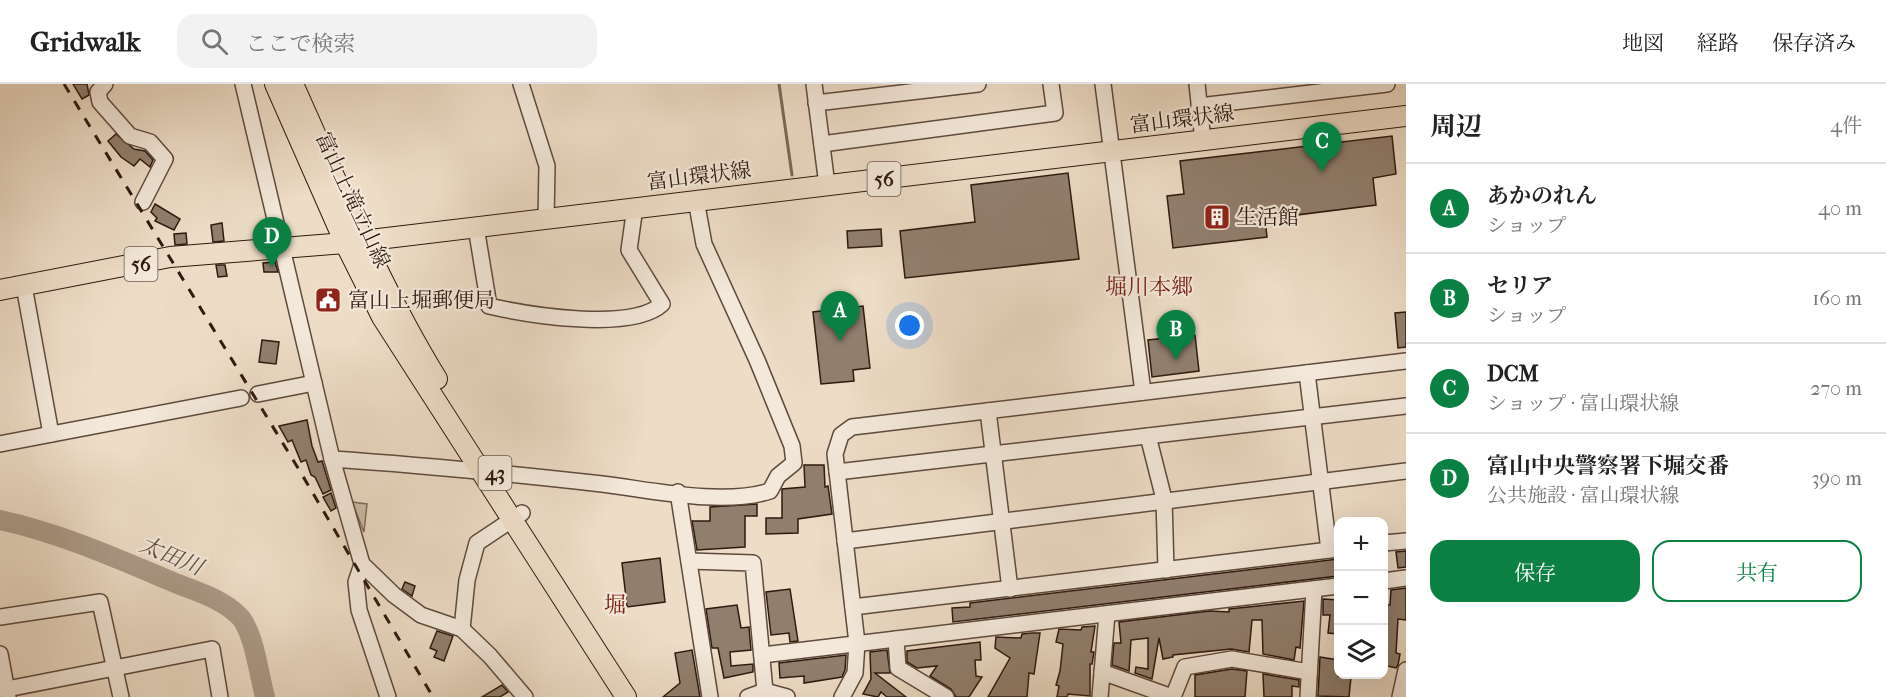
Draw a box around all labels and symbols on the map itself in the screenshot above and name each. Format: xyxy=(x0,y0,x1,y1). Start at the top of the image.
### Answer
street label: 富山環状線 xyxy=(1128,101,1236,137)
pin: C xyxy=(1302,122,1342,172)
street label: 富山上滝立山線 xyxy=(311,128,395,272)
street label: 富山環状線 xyxy=(645,158,753,194)
road number: 56 xyxy=(868,162,900,196)
building icon: 生活館 xyxy=(1202,202,1232,232)
place label: 生活館 xyxy=(1236,205,1299,229)
pin: D xyxy=(252,218,292,267)
road number: 56 xyxy=(124,247,158,281)
district label: 堀川本郷 xyxy=(1105,274,1193,300)
public building icon: 富山上堀郵便局 xyxy=(313,285,343,315)
place label: 富山上堀郵便局 xyxy=(348,288,495,312)
pin: A xyxy=(820,292,860,341)
pin: B xyxy=(1156,310,1196,360)
your location xyxy=(895,311,924,340)
road number: 43 xyxy=(478,456,512,490)
water label: 太田川 xyxy=(136,531,208,582)
district label: 堀 xyxy=(604,592,626,618)

